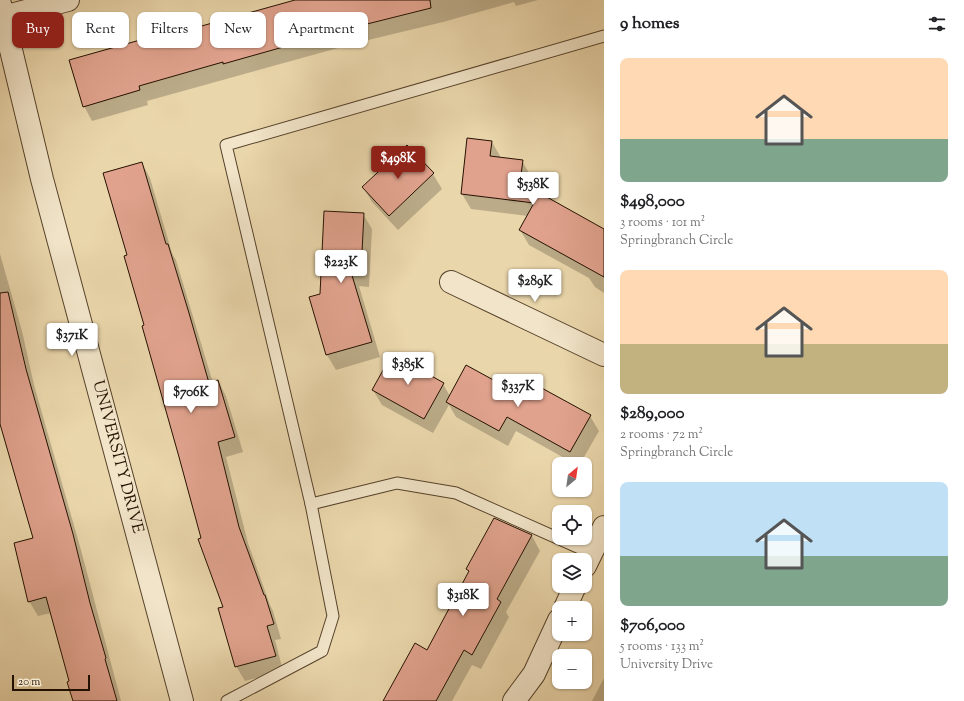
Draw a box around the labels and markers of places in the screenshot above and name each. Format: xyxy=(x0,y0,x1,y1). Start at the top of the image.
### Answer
pin: $498K xyxy=(370,146,426,180)
pin: $538K xyxy=(505,172,561,206)
pin: $223K xyxy=(313,250,369,284)
pin: $289K xyxy=(507,269,563,303)
pin: $371K xyxy=(44,323,100,357)
pin: $385K xyxy=(380,352,436,386)
pin: $337K xyxy=(490,374,546,408)
pin: $706K xyxy=(163,380,219,414)
pin: $318K xyxy=(435,583,491,617)

